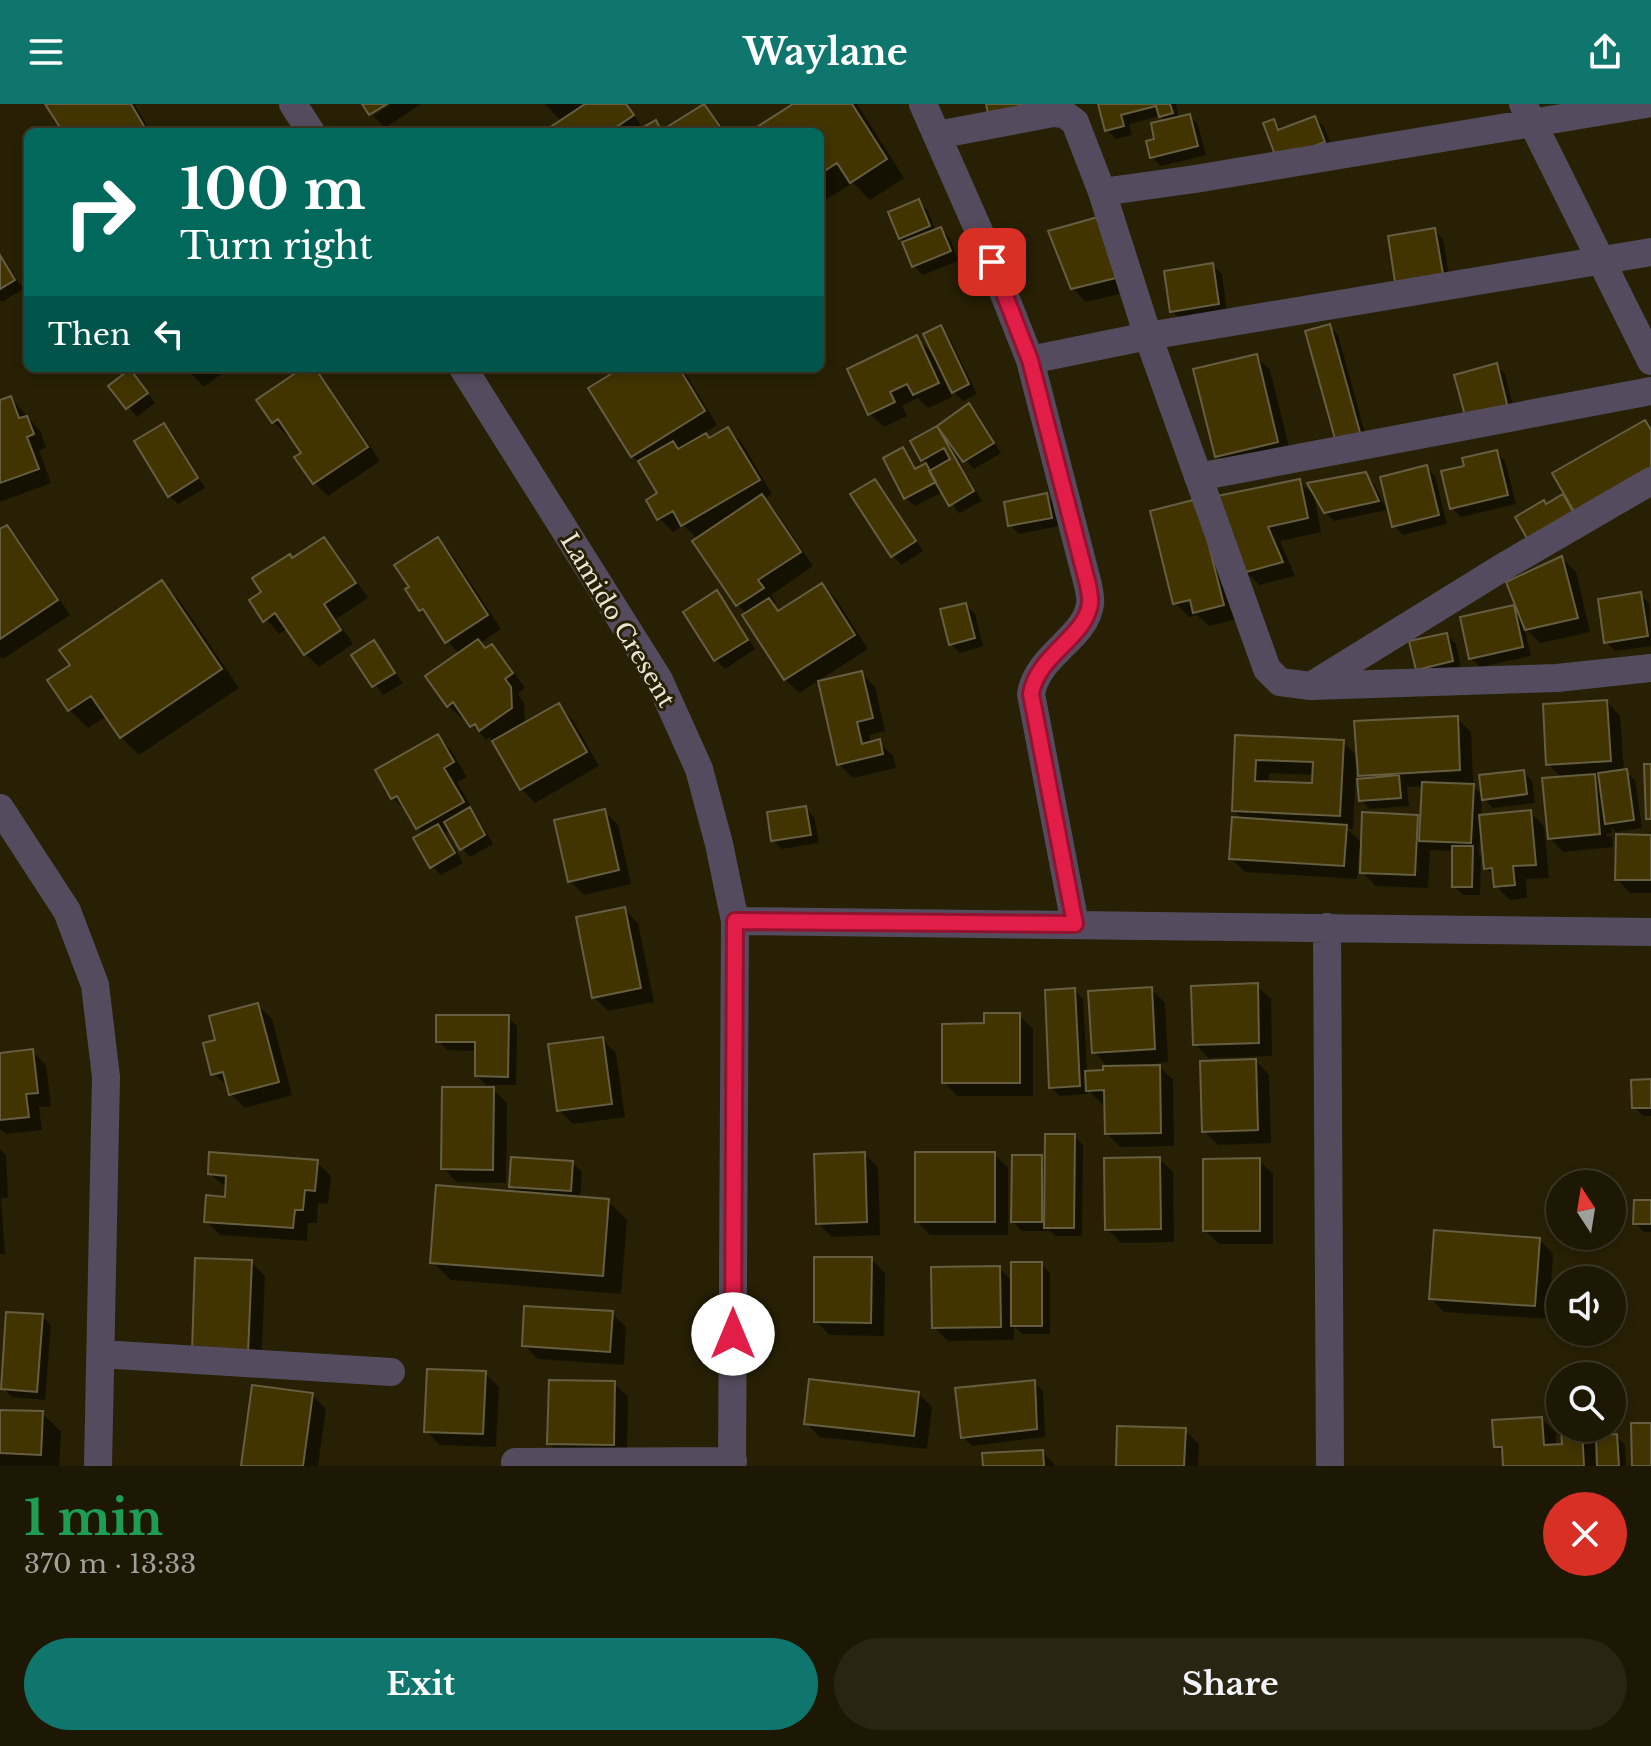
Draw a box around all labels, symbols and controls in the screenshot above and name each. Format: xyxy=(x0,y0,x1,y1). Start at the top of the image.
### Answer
icon: menu xyxy=(24,30,68,74)
text: Waylane xyxy=(743,30,908,75)
icon: share xyxy=(1583,30,1627,74)
text: 100 m xyxy=(180,155,366,224)
icon: right xyxy=(48,160,152,264)
text: Turn right xyxy=(180,224,373,269)
pin xyxy=(958,228,1026,296)
icon: arrive xyxy=(970,240,1014,284)
icon: left xyxy=(147,312,191,356)
text: Then xyxy=(48,316,131,353)
street label: Lamido Cresent xyxy=(555,528,681,712)
north arrow xyxy=(1546,1170,1626,1250)
map controls xyxy=(1546,1170,1626,1442)
button: sound xyxy=(1546,1266,1626,1346)
position arrow xyxy=(691,1292,775,1376)
button: search xyxy=(1546,1362,1626,1442)
text: 1 min xyxy=(24,1488,163,1548)
button: close xyxy=(1543,1492,1627,1576)
text: 370 m · 13:33 xyxy=(24,1548,196,1580)
button: Exit xyxy=(24,1638,818,1730)
button: Share xyxy=(834,1638,1627,1730)

